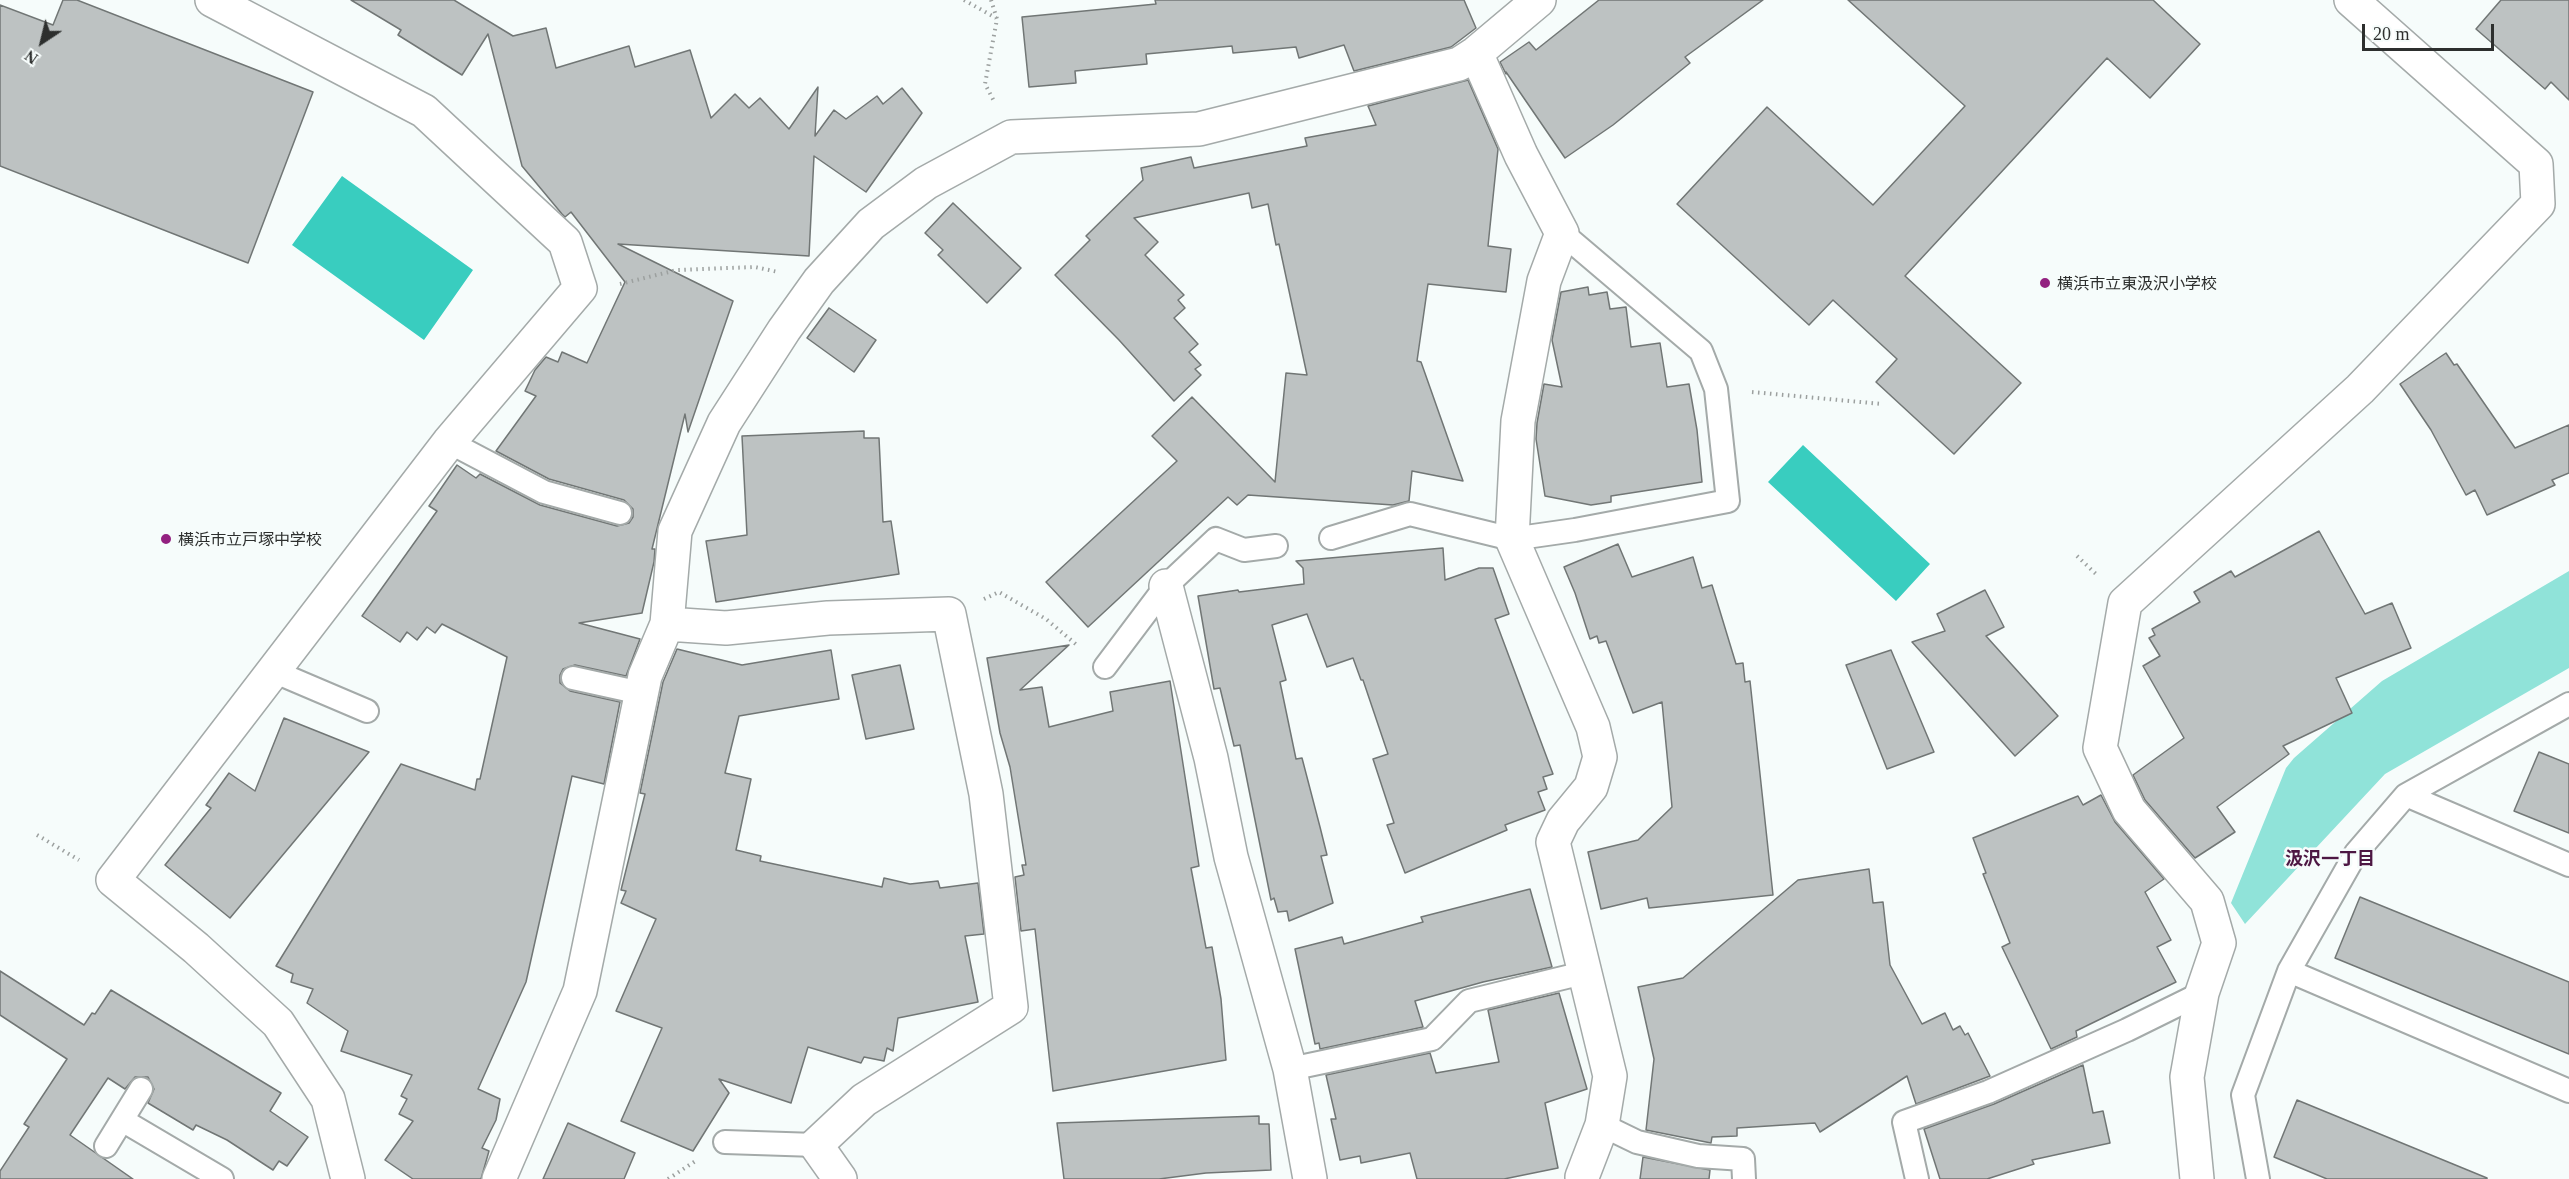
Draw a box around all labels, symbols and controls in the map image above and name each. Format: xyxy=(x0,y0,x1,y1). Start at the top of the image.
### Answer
north arrow xyxy=(12,12,72,72)
scale bar xyxy=(2365,12,2497,50)
text: 20 m xyxy=(2373,24,2410,44)
text: N xyxy=(22,47,41,67)
place label: 横浜市立東汲沢小学校 xyxy=(2057,273,2217,293)
marker: 横浜市立東汲沢小学校 xyxy=(2038,276,2052,290)
place label: 横浜市立戸塚中学校 xyxy=(178,529,322,549)
marker: 横浜市立戸塚中学校 xyxy=(159,532,173,546)
district label: 汲沢一丁目 xyxy=(2285,847,2375,869)

